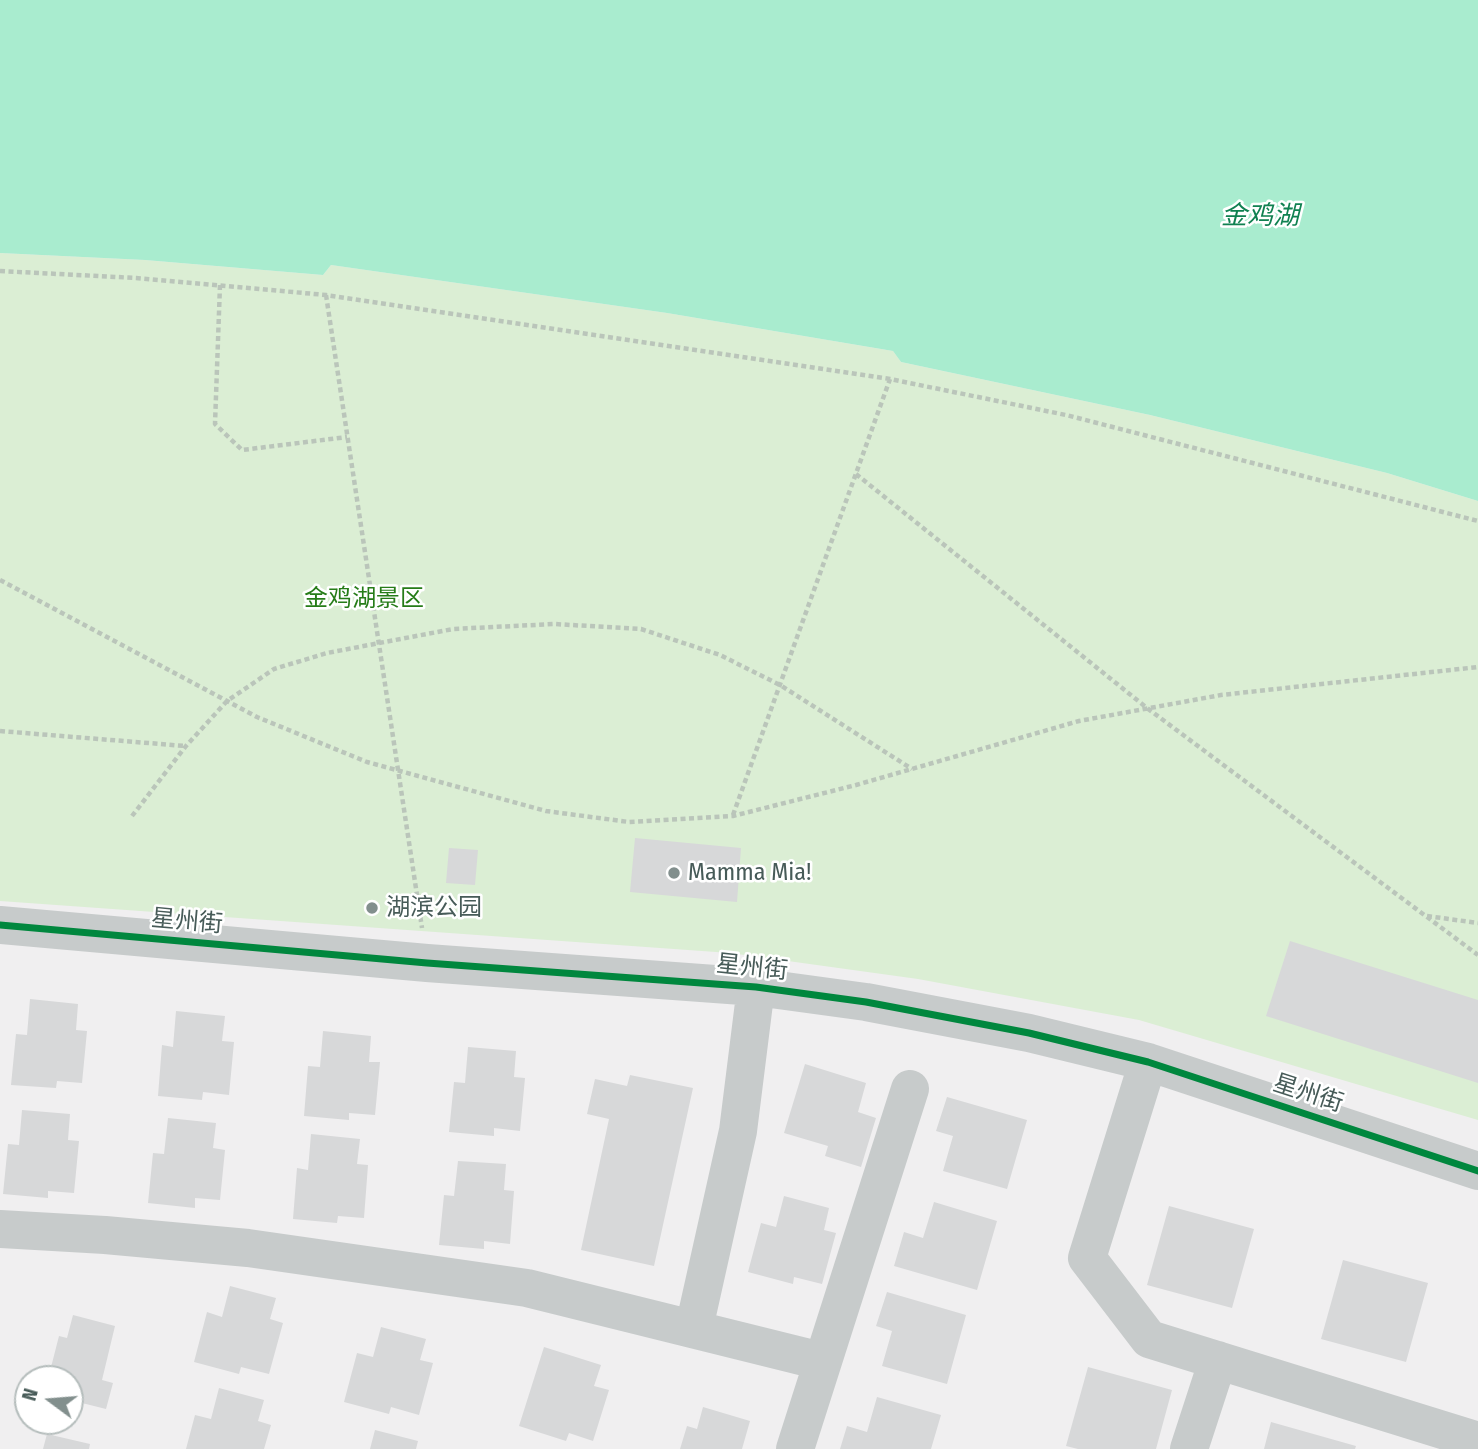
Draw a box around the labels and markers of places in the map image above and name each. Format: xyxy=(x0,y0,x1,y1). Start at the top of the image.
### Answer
place label: Mamma Mia! xyxy=(688,859,812,887)
marker: Mamma Mia! xyxy=(666,865,682,881)
place label: 湖滨公园 xyxy=(386,894,482,922)
marker: 湖滨公园 xyxy=(364,900,380,916)

